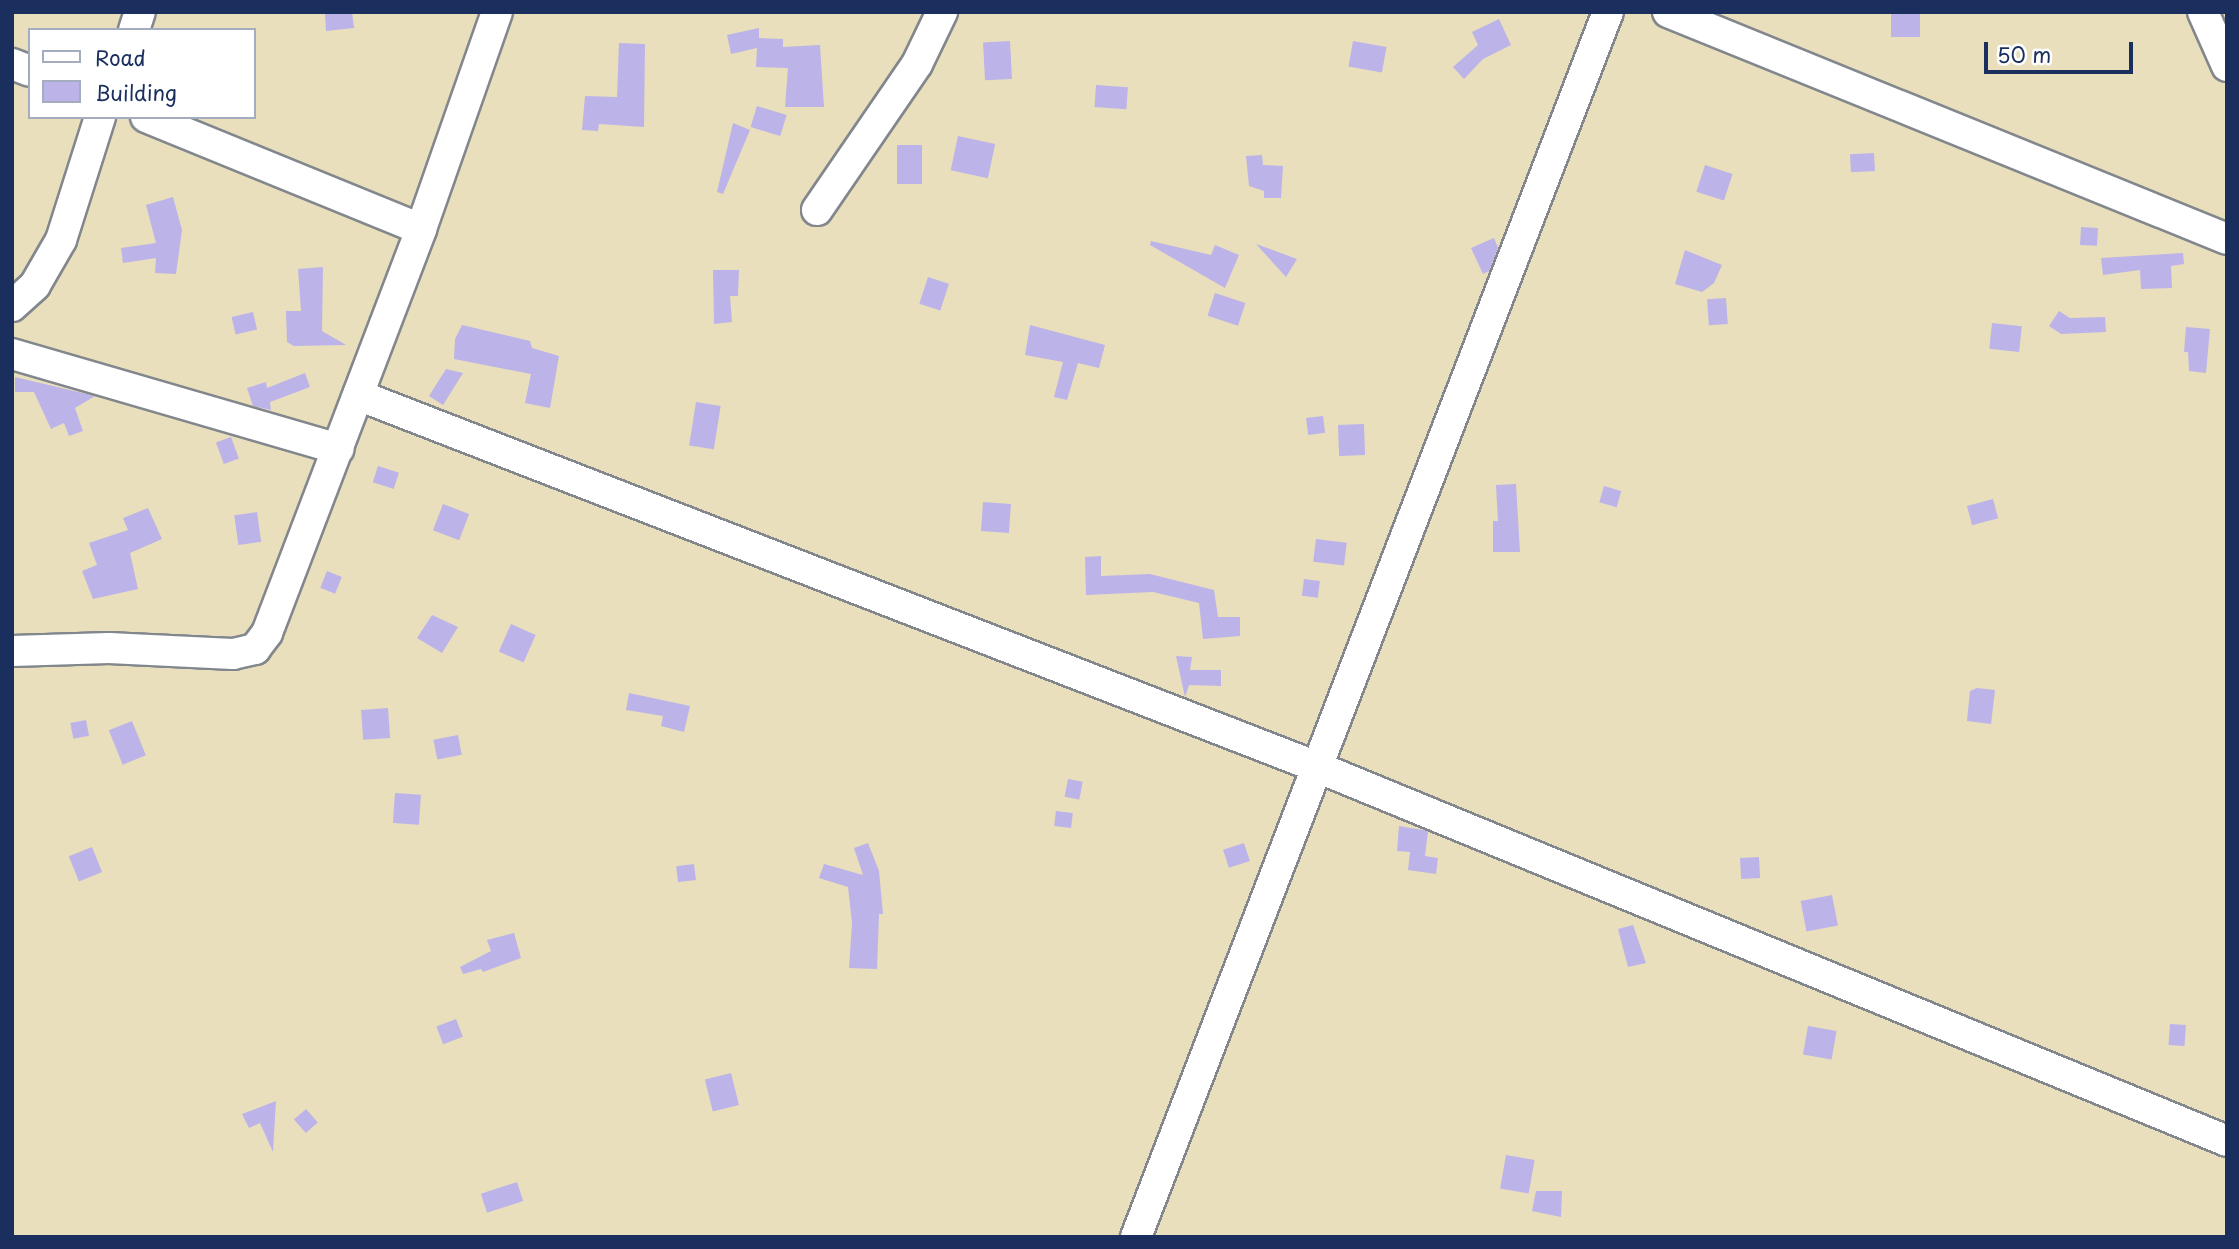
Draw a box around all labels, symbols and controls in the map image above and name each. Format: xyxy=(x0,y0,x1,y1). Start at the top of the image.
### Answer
legend xyxy=(28,28,256,119)
scale bar xyxy=(1987,28,2136,72)
text: 50 m xyxy=(1997,38,2051,70)
text: Road xyxy=(95,41,146,73)
text: Building xyxy=(95,76,177,108)

